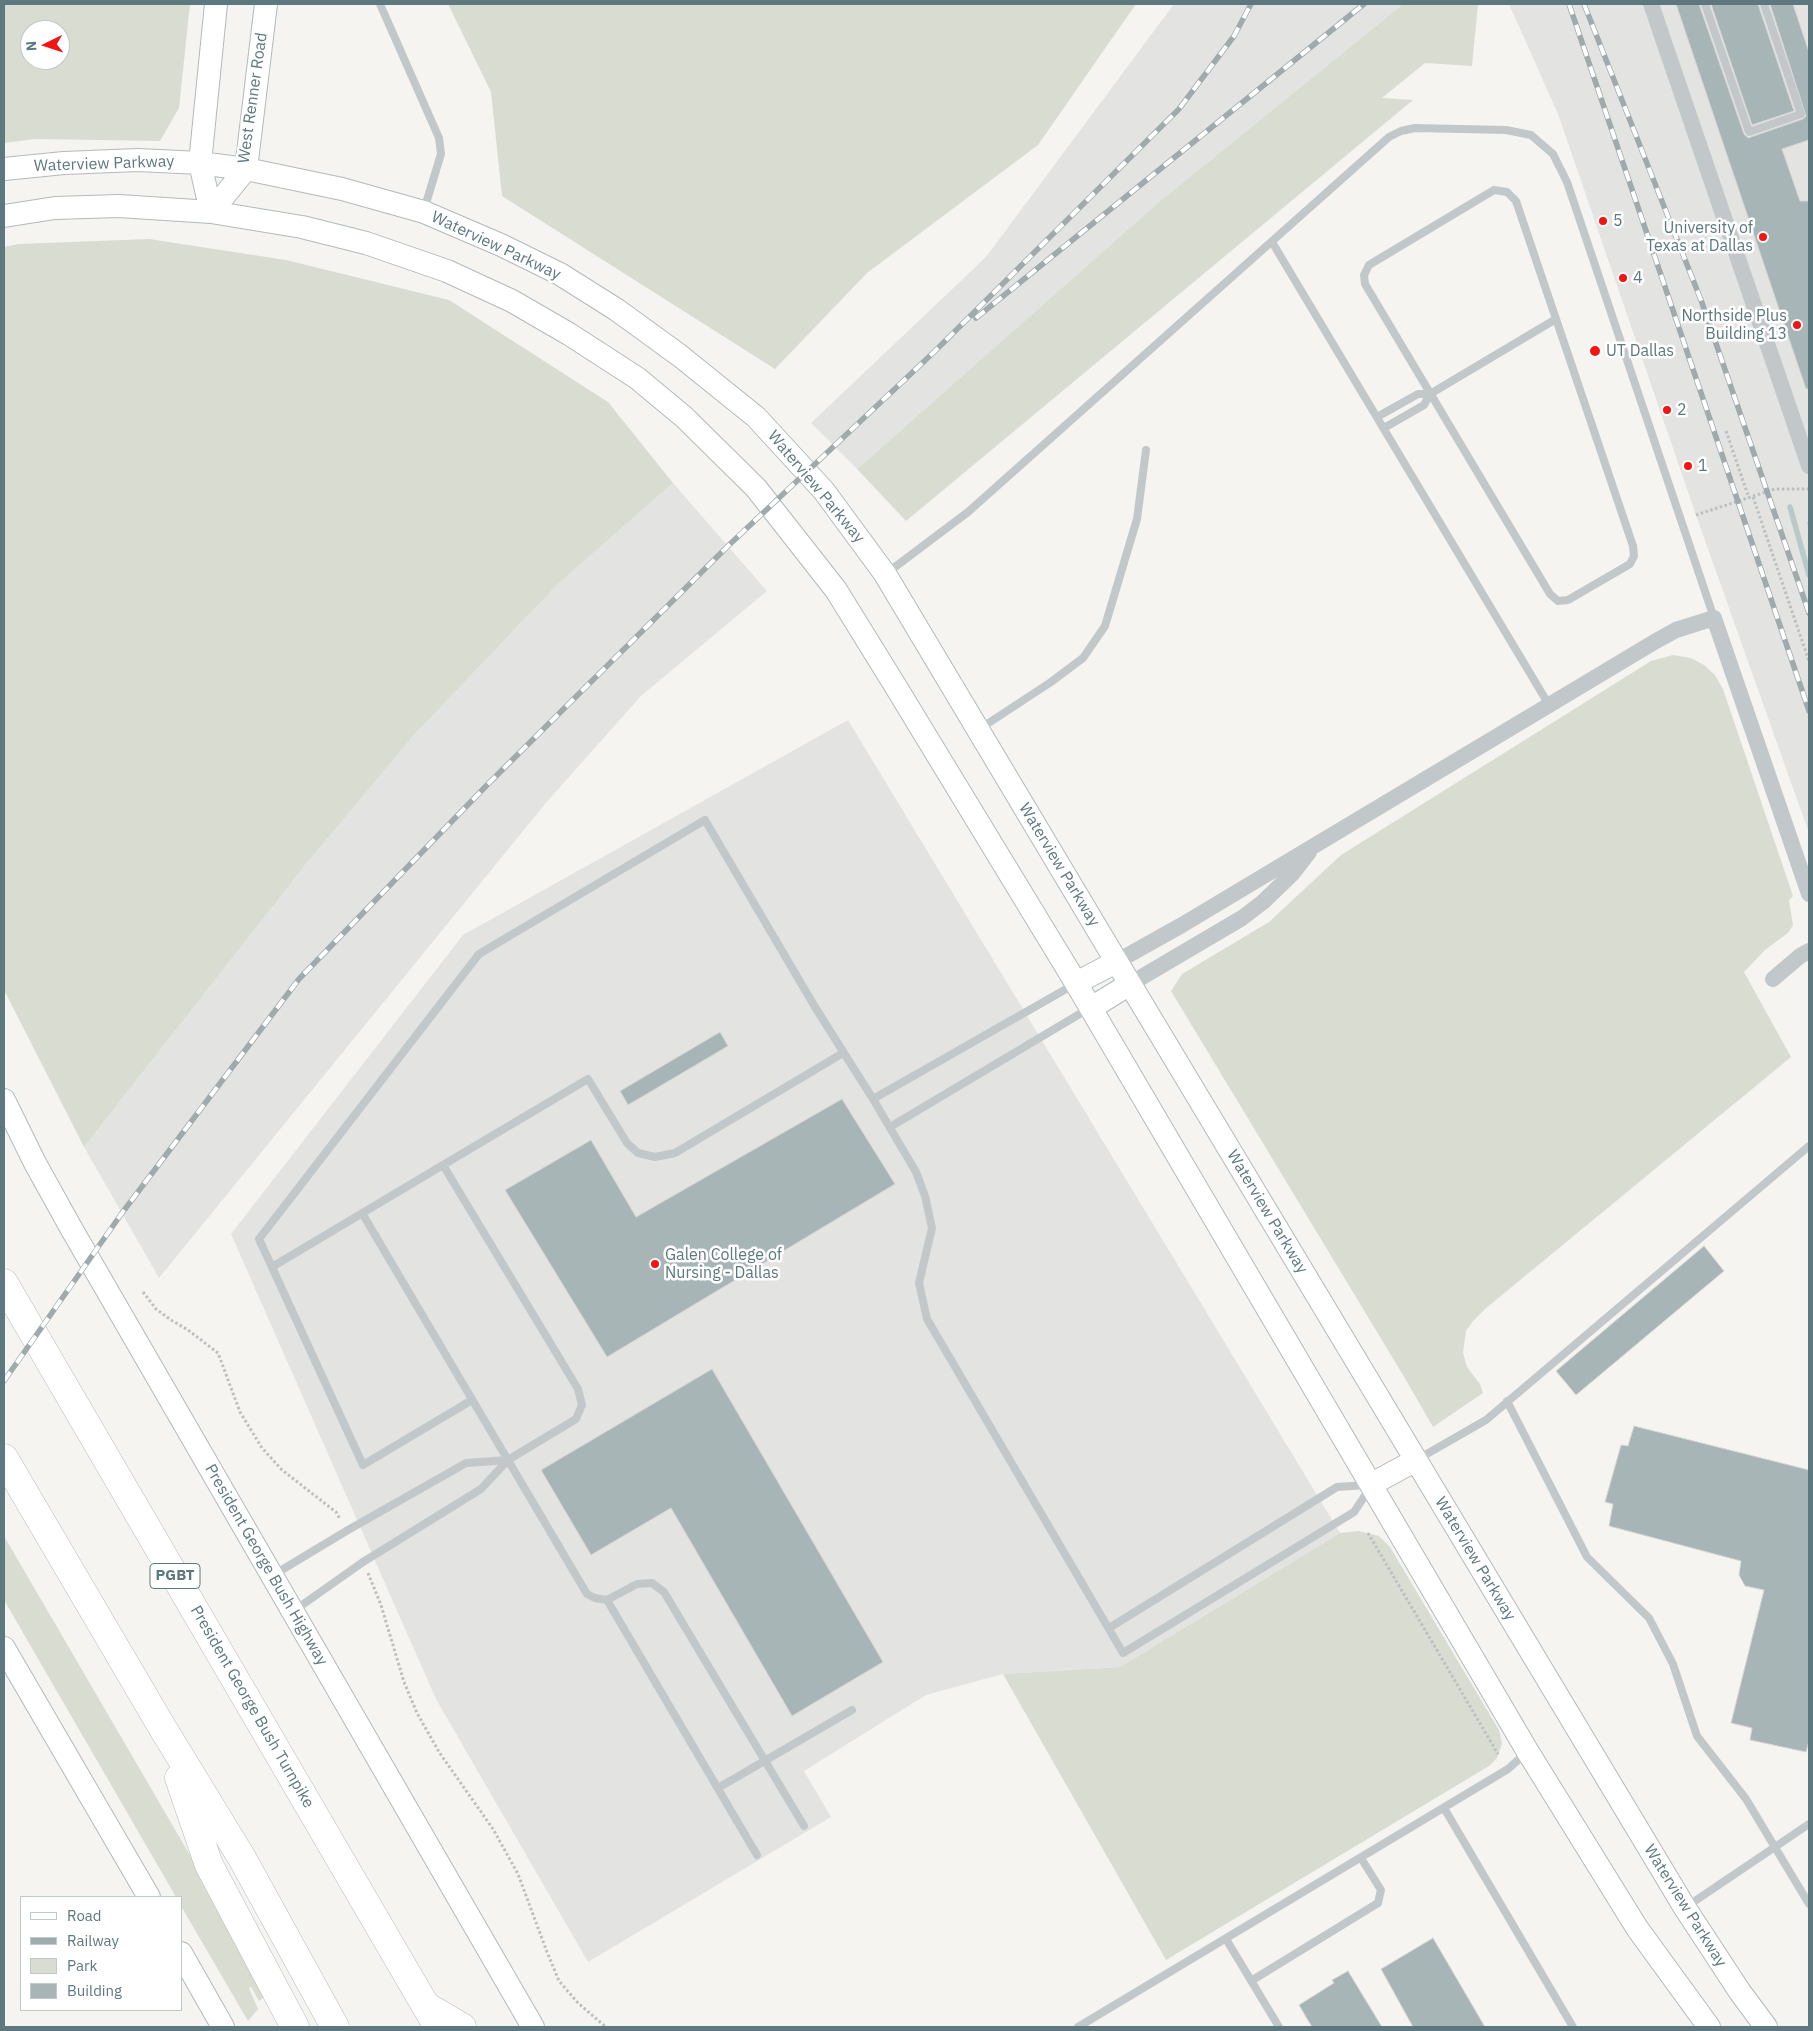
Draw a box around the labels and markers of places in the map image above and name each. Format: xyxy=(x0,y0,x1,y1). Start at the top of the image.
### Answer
place label: 5 xyxy=(1613,211,1623,231)
marker: 5 xyxy=(1597,215,1609,227)
place label: University of Texas at Dallas xyxy=(1646,218,1753,256)
marker: University of Texas at Dallas xyxy=(1757,231,1769,243)
place label: 4 xyxy=(1633,268,1643,288)
marker: 4 xyxy=(1617,272,1629,284)
place label: Northside Plus Building 13 xyxy=(1682,306,1787,344)
marker: Northside Plus Building 13 xyxy=(1791,319,1803,331)
place label: UT Dallas xyxy=(1606,341,1674,361)
marker: UT Dallas xyxy=(1588,344,1602,358)
place label: 2 xyxy=(1677,400,1687,420)
marker: 2 xyxy=(1661,404,1673,416)
place label: 1 xyxy=(1698,456,1708,476)
marker: 1 xyxy=(1682,460,1694,472)
place label: Galen College of Nursing - Dallas xyxy=(665,1245,782,1283)
marker: Galen College of Nursing - Dallas xyxy=(649,1258,661,1270)

